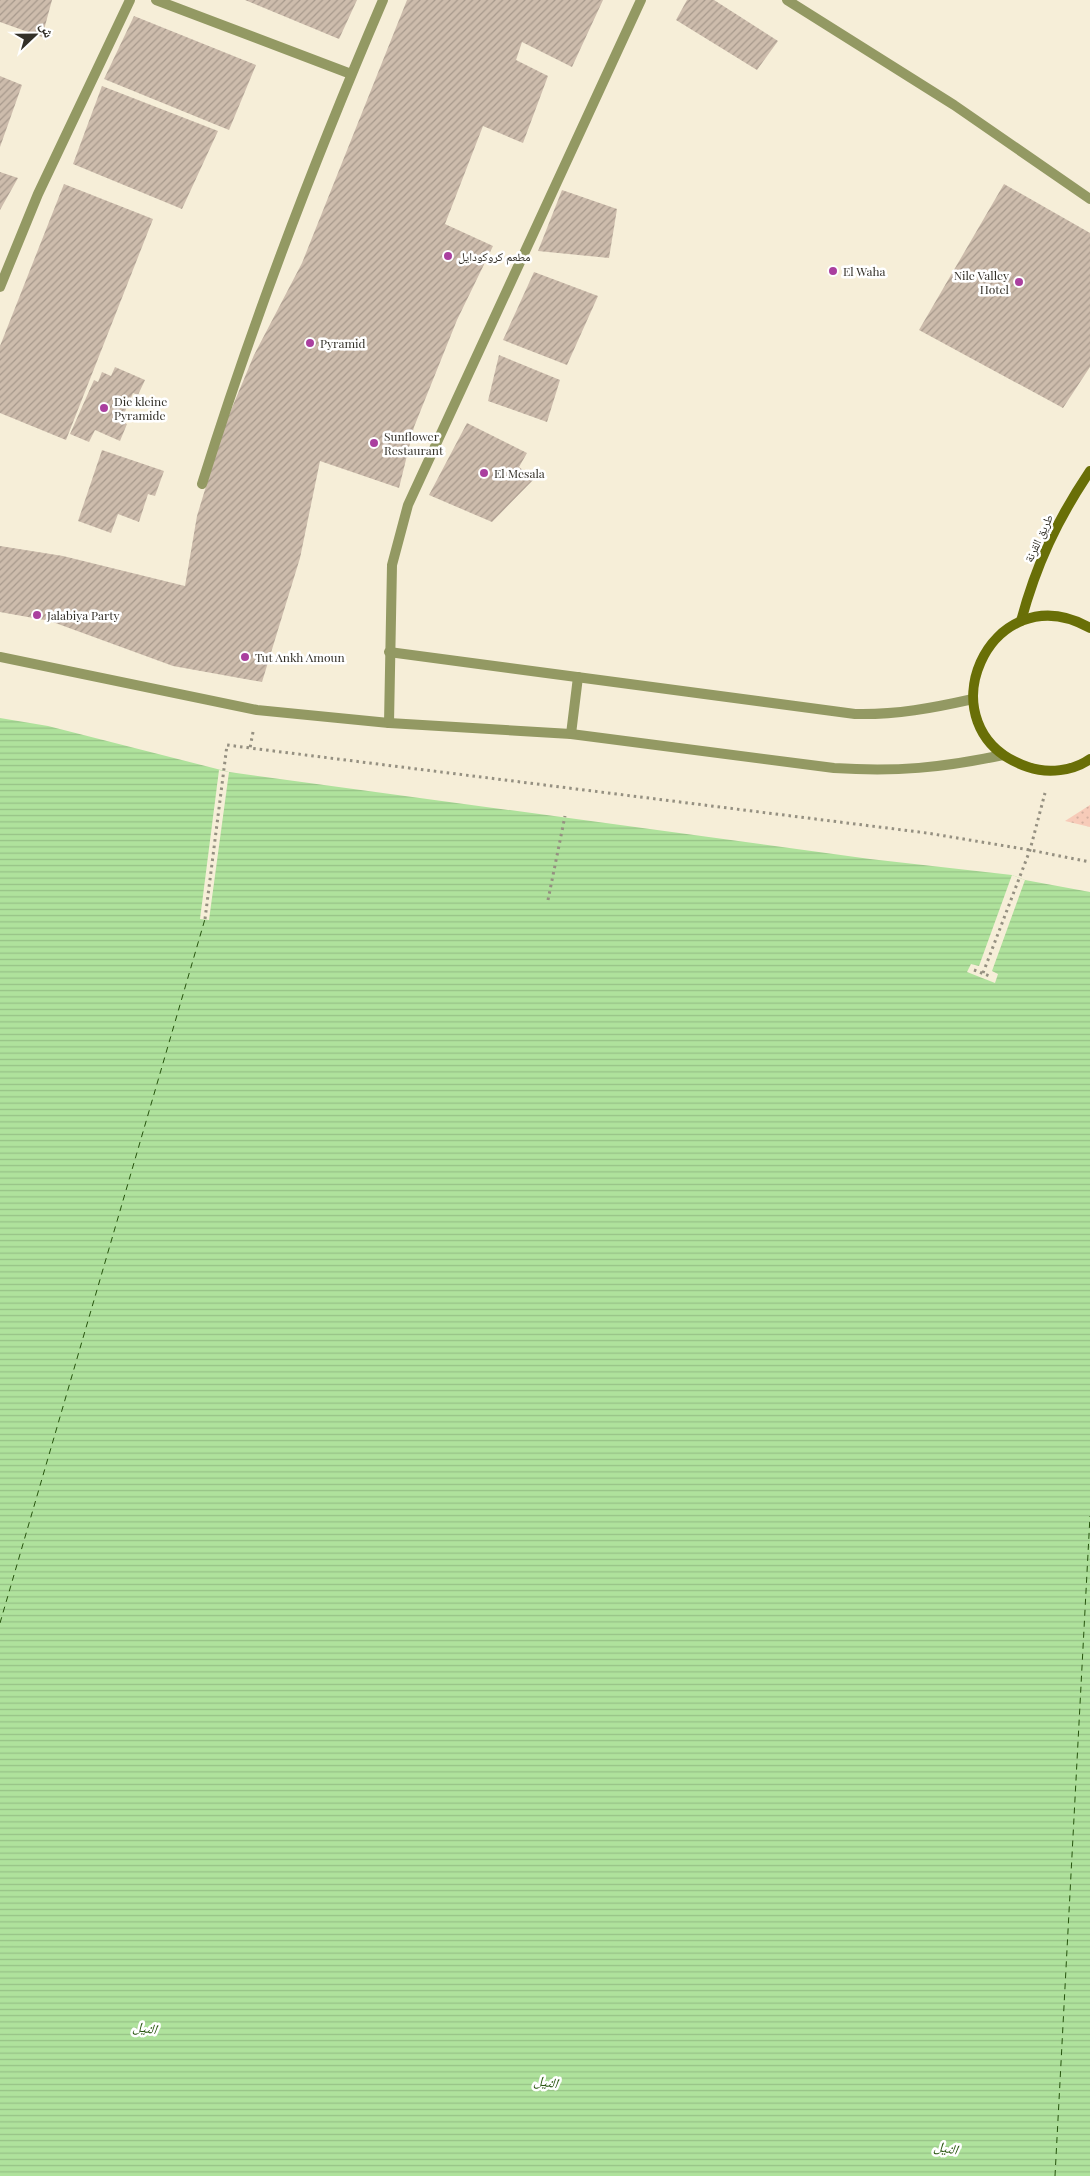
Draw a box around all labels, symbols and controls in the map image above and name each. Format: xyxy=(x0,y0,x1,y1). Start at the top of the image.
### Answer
north arrow xyxy=(10,10,60,60)
text: ش xyxy=(36,19,59,41)
place label: مطعم كروكودايل xyxy=(458,248,530,265)
marker: مطعم كروكودايل xyxy=(442,250,454,262)
place label: El Waha xyxy=(843,263,886,279)
marker: El Waha xyxy=(827,265,839,277)
place label: Nile Valley Hotel xyxy=(954,267,1010,297)
marker: Nile Valley Hotel xyxy=(1013,276,1025,288)
place label: Pyramid xyxy=(320,335,366,351)
marker: Pyramid xyxy=(304,337,316,349)
place label: Die kleine Pyramide xyxy=(114,393,167,423)
marker: Die kleine Pyramide xyxy=(98,402,110,414)
place label: Sunflower Restaurant xyxy=(384,428,444,458)
marker: Sunflower Restaurant xyxy=(368,437,380,449)
place label: El Mesala xyxy=(494,465,545,481)
marker: El Mesala xyxy=(478,467,490,479)
street label: طريق القرنة xyxy=(1020,511,1056,565)
place label: Jalabiya Party xyxy=(46,607,120,623)
marker: Jalabiya Party xyxy=(31,609,43,621)
place label: Tut Ankh Amoun xyxy=(255,649,345,665)
marker: Tut Ankh Amoun xyxy=(239,651,251,663)
water label: النيل xyxy=(132,2016,160,2038)
water label: النيل xyxy=(533,2070,561,2092)
water label: النيل xyxy=(933,2136,961,2159)

